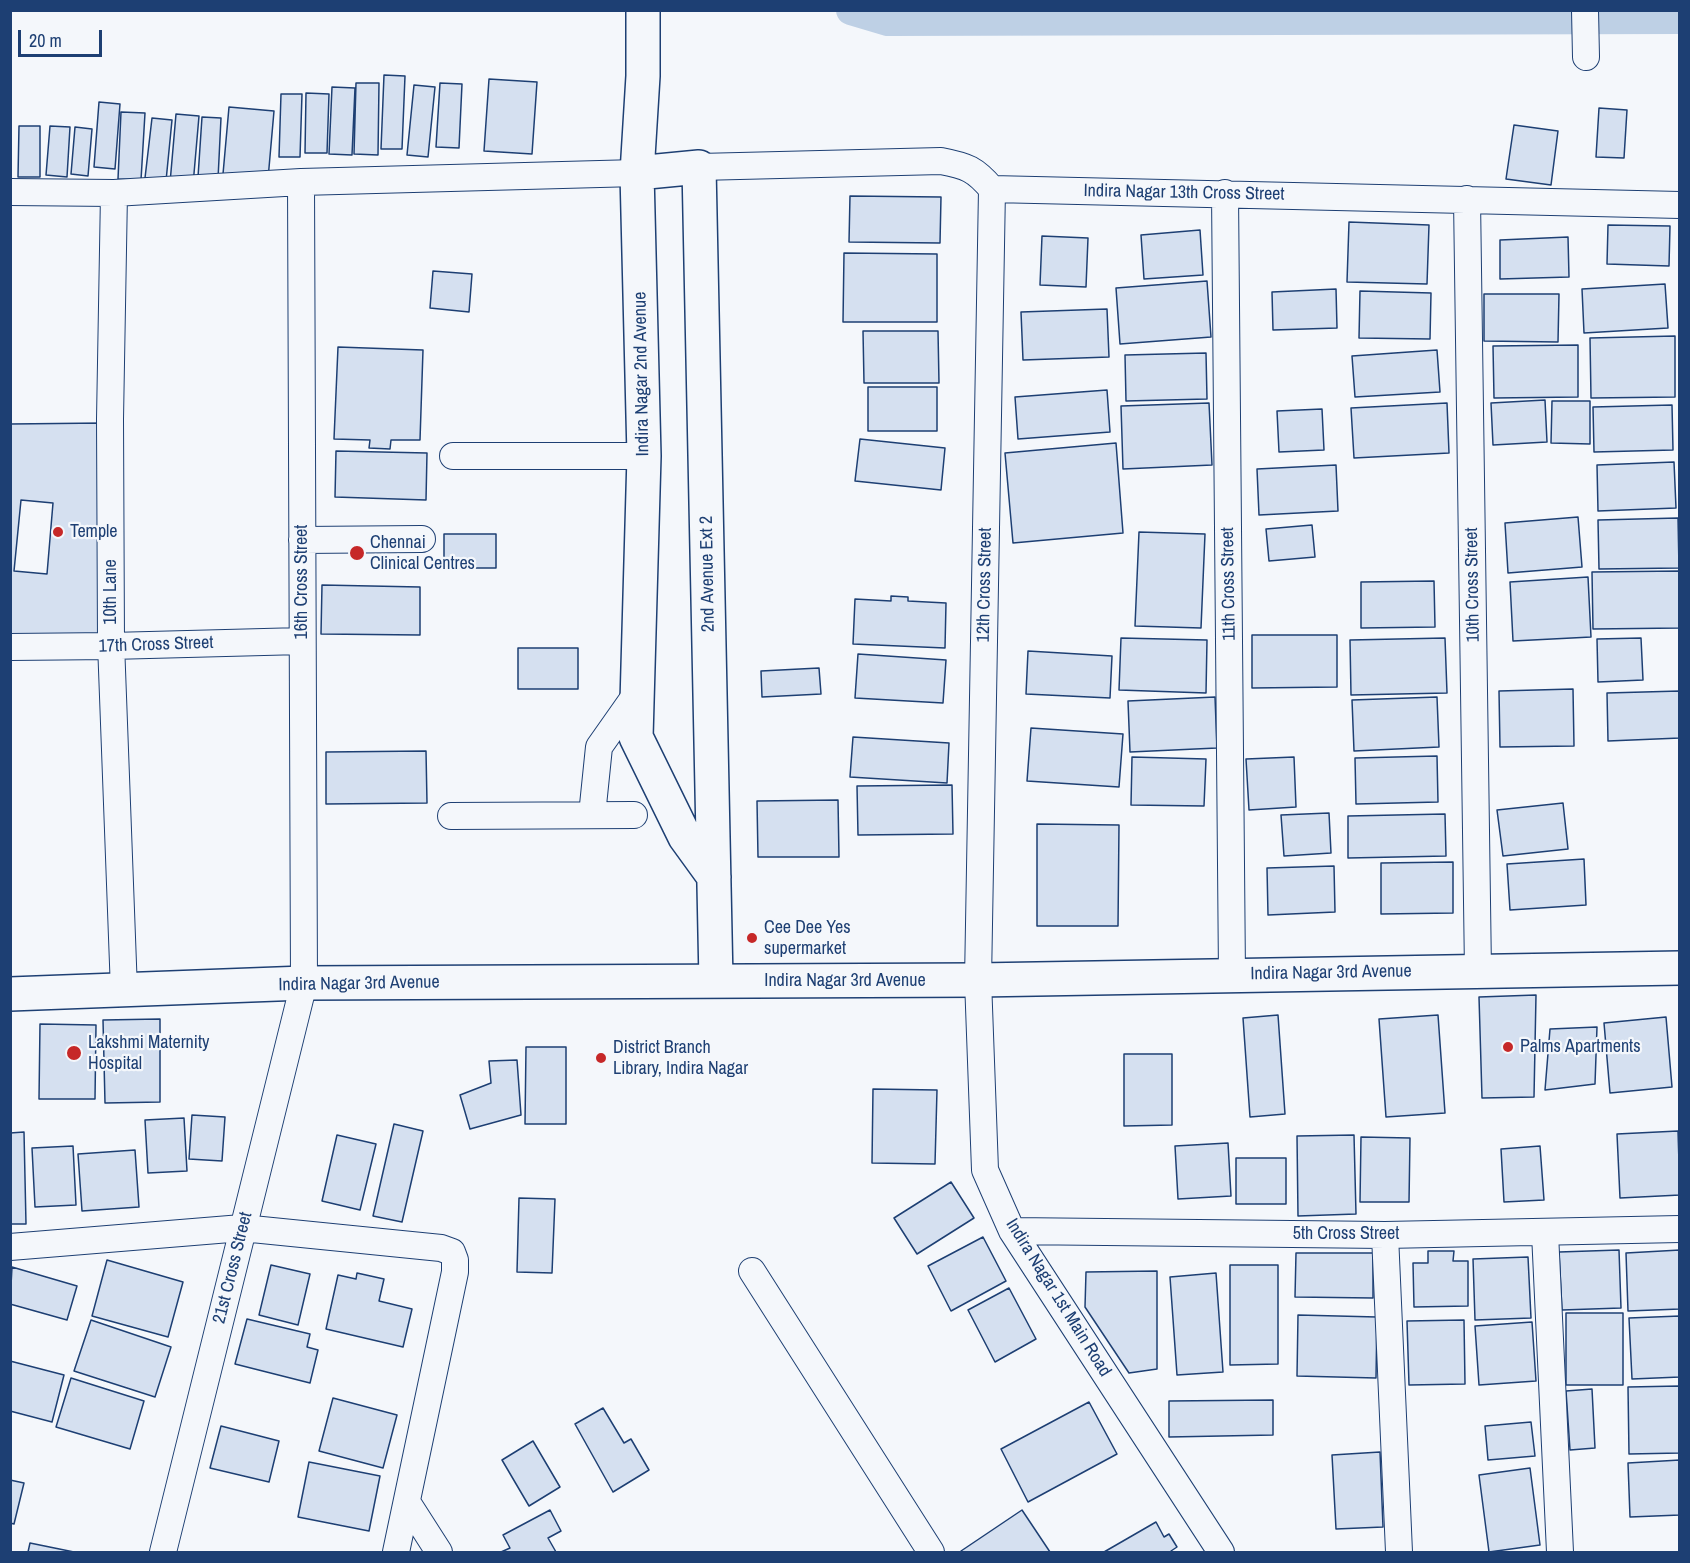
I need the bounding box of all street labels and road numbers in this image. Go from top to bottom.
street label: Indira Nagar 13th Cross Street [1083,180,1285,206]
street label: Indira Nagar 2nd Avenue [630,291,654,457]
street label: 2nd Avenue Ext 2 [696,516,720,632]
street label: 16th Cross Street [291,525,313,639]
street label: 12th Cross Street [973,527,997,643]
street label: 11th Cross Street [1217,527,1241,641]
street label: 10th Cross Street [1461,527,1485,643]
street label: 10th Lane [100,559,122,625]
street label: 17th Cross Street [98,632,214,658]
street label: Indira Nagar 3rd Avenue [1250,961,1412,985]
street label: Indira Nagar 3rd Avenue [764,970,926,992]
street label: Indira Nagar 3rd Avenue [278,972,440,996]
street label: 21st Cross Street [209,1210,257,1326]
street label: Indira Nagar 1st Main Road [1001,1215,1115,1381]
street label: 5th Cross Street [1293,1223,1399,1245]

